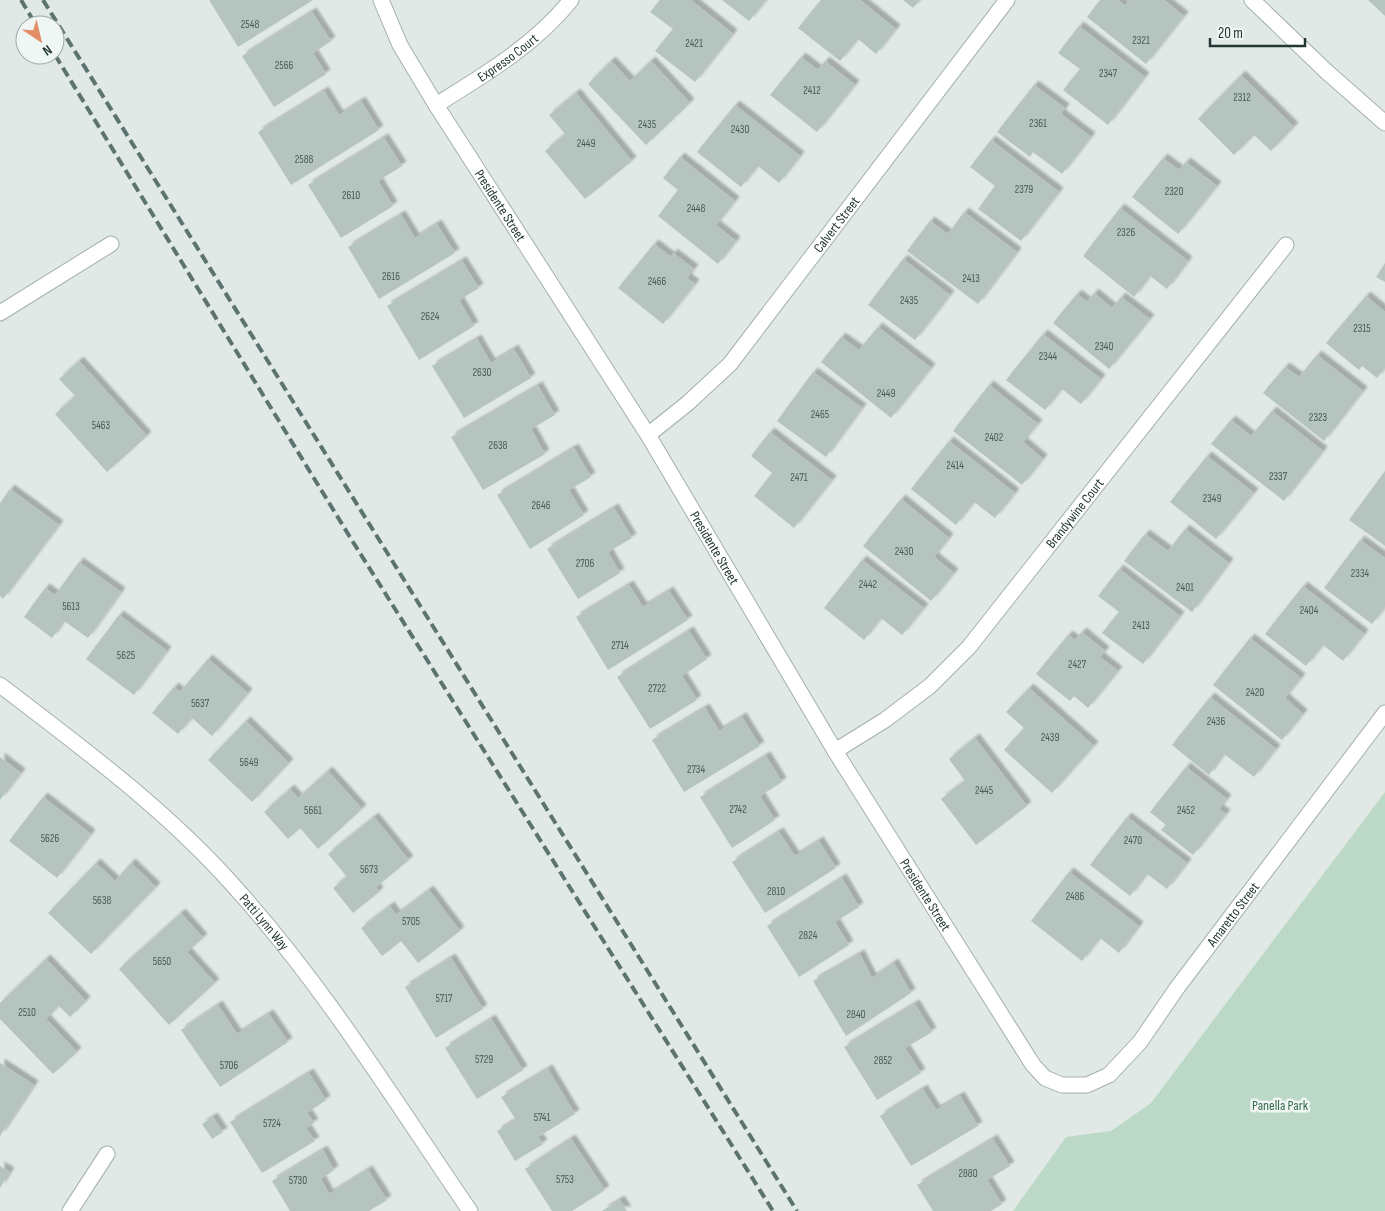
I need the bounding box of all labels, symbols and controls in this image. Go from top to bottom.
north arrow [15,15,65,65]
scale bar [1210,15,1305,47]
house number: 2548 [241,18,259,31]
text: 20 m [1218,24,1243,43]
street label: Expresso Court [474,30,541,85]
house number: 2321 [1132,34,1150,47]
house number: 2421 [685,37,703,50]
text: N [39,41,55,59]
house number: 2566 [275,59,293,72]
house number: 2347 [1099,67,1118,80]
house number: 2412 [803,84,821,97]
house number: 2312 [1233,91,1251,104]
house number: 2361 [1029,117,1047,130]
house number: 2435 [638,118,656,131]
house number: 2430 [731,123,749,136]
house number: 2449 [577,137,595,150]
house number: 2588 [295,153,313,166]
street label: Presidente Street [471,166,530,244]
house number: 2379 [1015,183,1033,196]
house number: 2320 [1165,185,1183,198]
house number: 2610 [342,189,360,202]
street label: Calvert Street [810,193,863,256]
house number: 2448 [687,202,705,215]
house number: 2326 [1117,226,1135,239]
house number: 2616 [382,270,400,283]
house number: 2413 [962,272,980,285]
house number: 2466 [648,275,667,288]
house number: 2435 [900,294,918,307]
house number: 2624 [421,310,440,323]
house number: 2315 [1353,322,1371,335]
house number: 2340 [1095,340,1113,353]
house number: 2344 [1039,350,1058,363]
house number: 2630 [473,366,492,379]
house number: 2449 [877,387,895,400]
house number: 2465 [811,408,829,421]
house number: 2323 [1309,411,1328,424]
house number: 5463 [92,419,111,432]
house number: 2402 [985,431,1004,444]
house number: 2638 [489,439,508,452]
house number: 2414 [946,459,964,472]
house number: 2337 [1269,470,1288,483]
house number: 2471 [790,471,808,484]
street label: Brandywine Court [1042,475,1107,551]
house number: 2349 [1203,492,1221,505]
house number: 2646 [532,499,551,512]
street label: Presidente Street [686,508,743,587]
house number: 2430 [895,545,913,558]
house number: 2706 [576,557,594,570]
house number: 2334 [1351,567,1370,580]
house number: 2442 [859,578,878,591]
house number: 2401 [1176,581,1194,594]
house number: 5613 [62,600,80,613]
house number: 2404 [1300,604,1319,617]
house number: 2413 [1132,619,1150,632]
house number: 2714 [611,639,629,652]
house number: 5625 [117,649,135,662]
house number: 2427 [1068,658,1087,671]
house number: 2722 [648,682,666,695]
house number: 2420 [1246,686,1264,699]
house number: 5637 [191,697,210,710]
house number: 2436 [1207,715,1225,728]
house number: 2439 [1041,731,1059,744]
house number: 5649 [240,756,259,769]
house number: 2734 [687,763,705,776]
house number: 2445 [975,784,993,797]
house number: 2742 [729,803,747,816]
house number: 5661 [304,804,322,817]
house number: 2452 [1177,804,1195,817]
house number: 5626 [41,832,60,845]
house number: 2470 [1124,834,1142,847]
street label: Presidente Street [896,855,955,934]
house number: 5673 [360,863,379,876]
street label: Amaretto Street [1203,879,1263,950]
house number: 2810 [767,885,785,898]
street label: Patti Lynn Way [236,890,293,954]
house number: 2486 [1066,890,1085,903]
house number: 5638 [93,894,112,907]
house number: 5705 [402,915,420,928]
house number: 2824 [799,929,818,942]
house number: 5650 [153,955,171,968]
house number: 5717 [435,992,453,1005]
house number: 2510 [18,1006,36,1019]
house number: 2840 [846,1008,866,1021]
house number: 5729 [475,1053,493,1066]
house number: 2852 [874,1054,893,1067]
house number: 5706 [220,1059,238,1072]
park label: Panella Park [1252,1097,1309,1114]
house number: 5741 [534,1111,550,1124]
house number: 5724 [263,1117,281,1130]
house number: 2880 [958,1167,978,1180]
house number: 5753 [556,1173,574,1186]
house number: 5730 [289,1174,307,1187]

